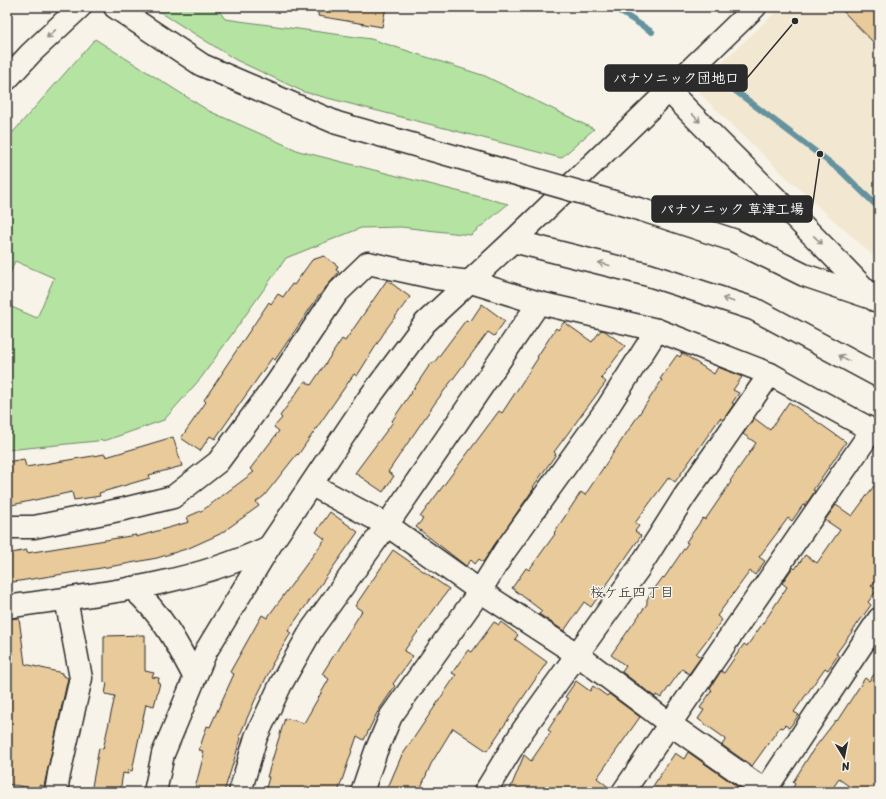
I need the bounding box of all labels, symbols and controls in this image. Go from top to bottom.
one-way arrow [46,29,56,39]
callout: パナソニック団地口 [605,65,747,91]
text: パナソニック団地口 [613,66,739,91]
one-way arrow [691,113,701,123]
callout: パナソニック 草津工場 [652,196,812,222]
text: パナソニック 草津工場 [660,197,804,222]
one-way arrow [813,235,823,244]
one-way arrow [597,259,610,267]
one-way arrow [722,296,735,303]
one-way arrow [838,353,850,361]
district label: 桜ケ丘四丁目 [590,580,674,605]
north arrow [824,737,864,777]
text: N [840,756,852,776]

